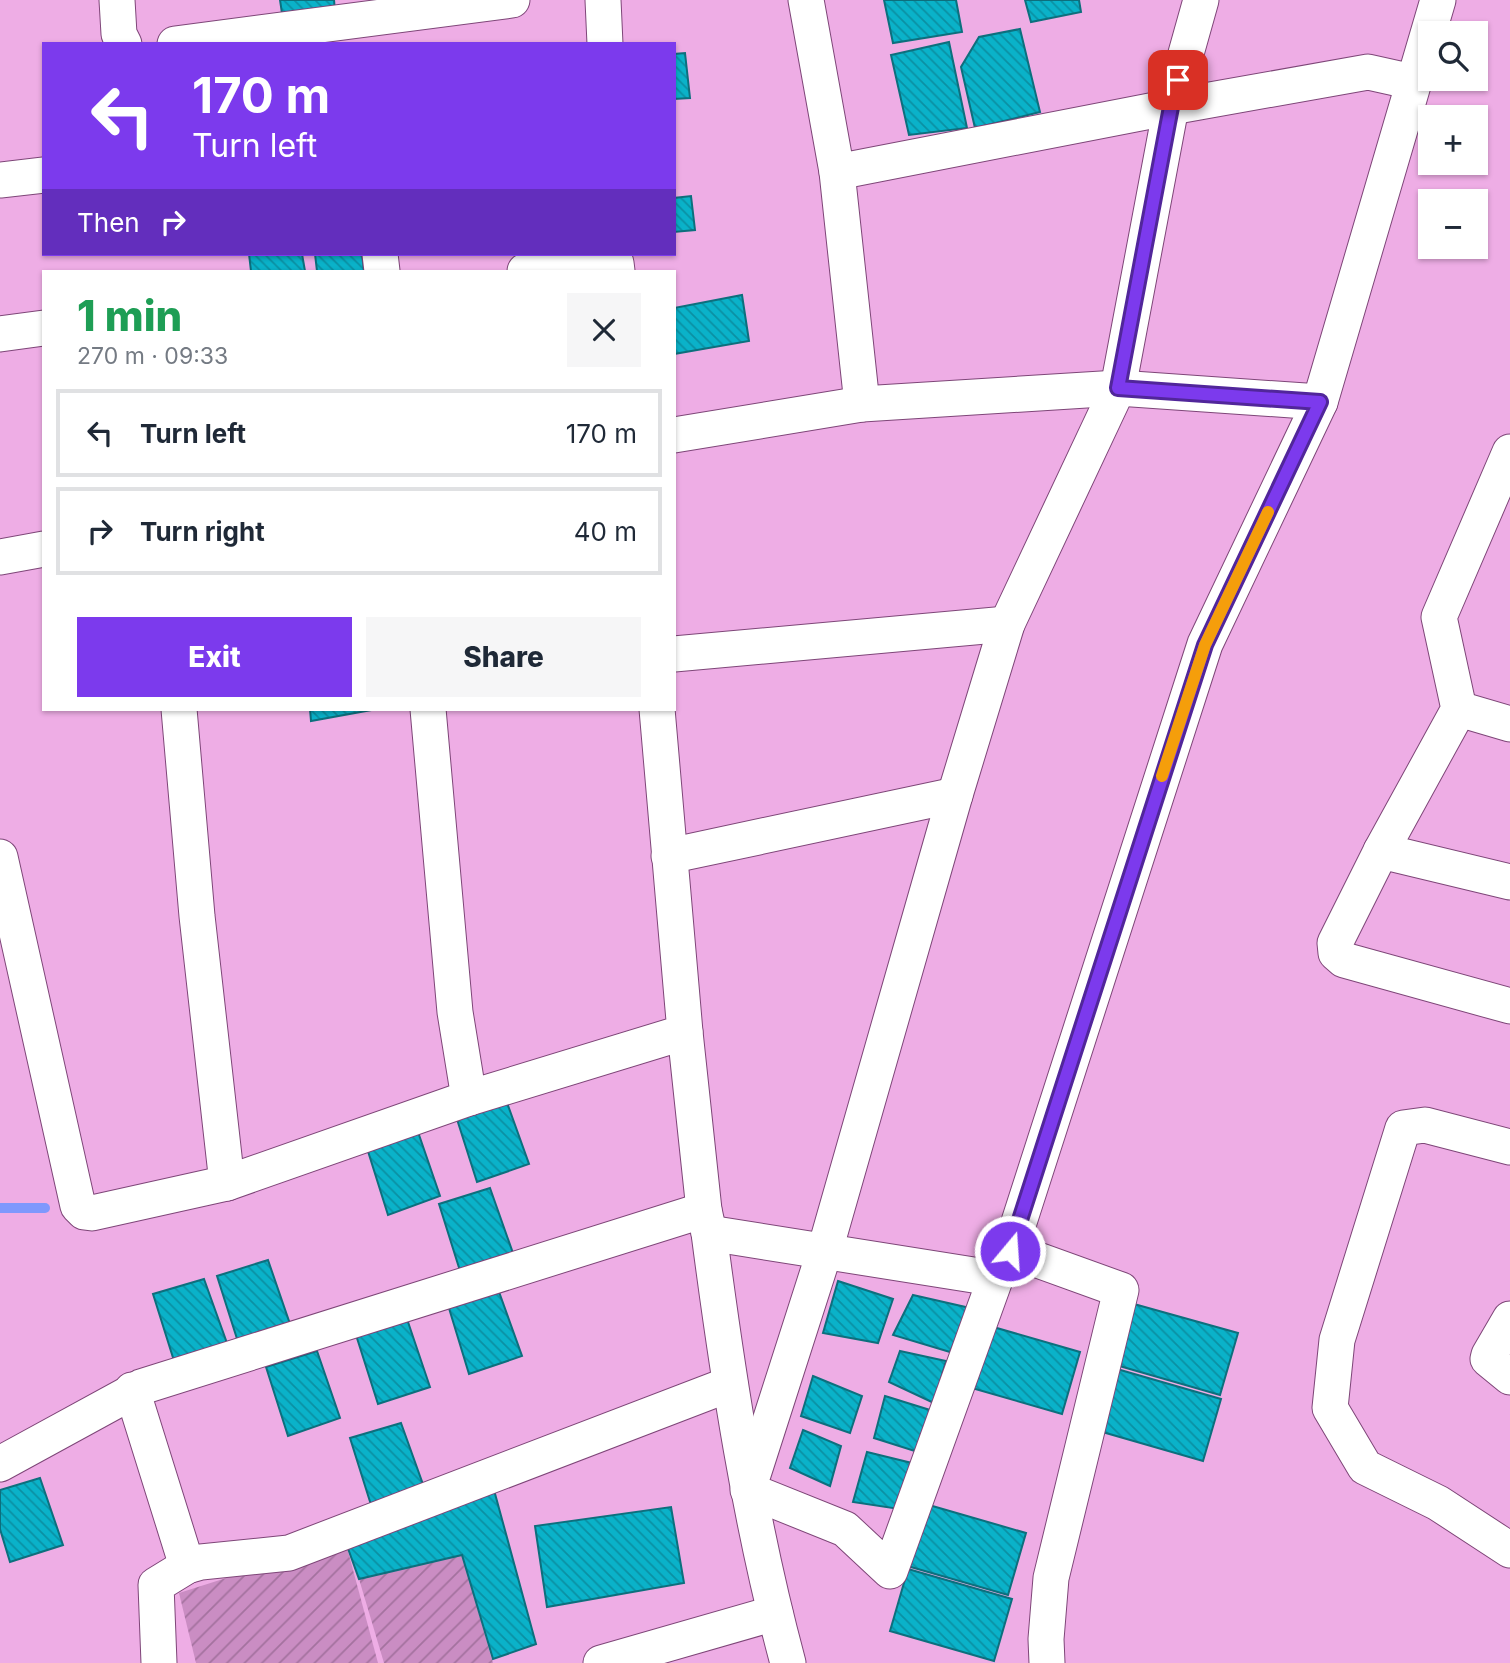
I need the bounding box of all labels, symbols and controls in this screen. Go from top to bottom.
map controls [1418,21,1488,259]
button: search [1418,21,1488,91]
pin [1148,50,1208,110]
icon: arrive [1159,61,1197,99]
text: 170 m [192,66,330,125]
icon: left [77,70,168,161]
button: + [1418,105,1488,175]
text: Turn left [192,126,317,165]
button: − [1418,189,1488,259]
icon: right [154,203,192,241]
text: Then [77,207,140,238]
text: 1 min [77,290,182,341]
button: close [567,293,641,367]
text: 270 m · 09:33 [77,342,228,370]
icon: left [81,414,119,452]
text: Turn left [140,418,246,449]
text: 170 m [566,418,637,449]
icon: right [81,512,119,550]
text: Turn right [140,516,265,547]
text: 40 m [574,516,637,547]
button: Exit [77,617,352,697]
button: Share [366,617,641,697]
position arrow [973,1214,1047,1288]

